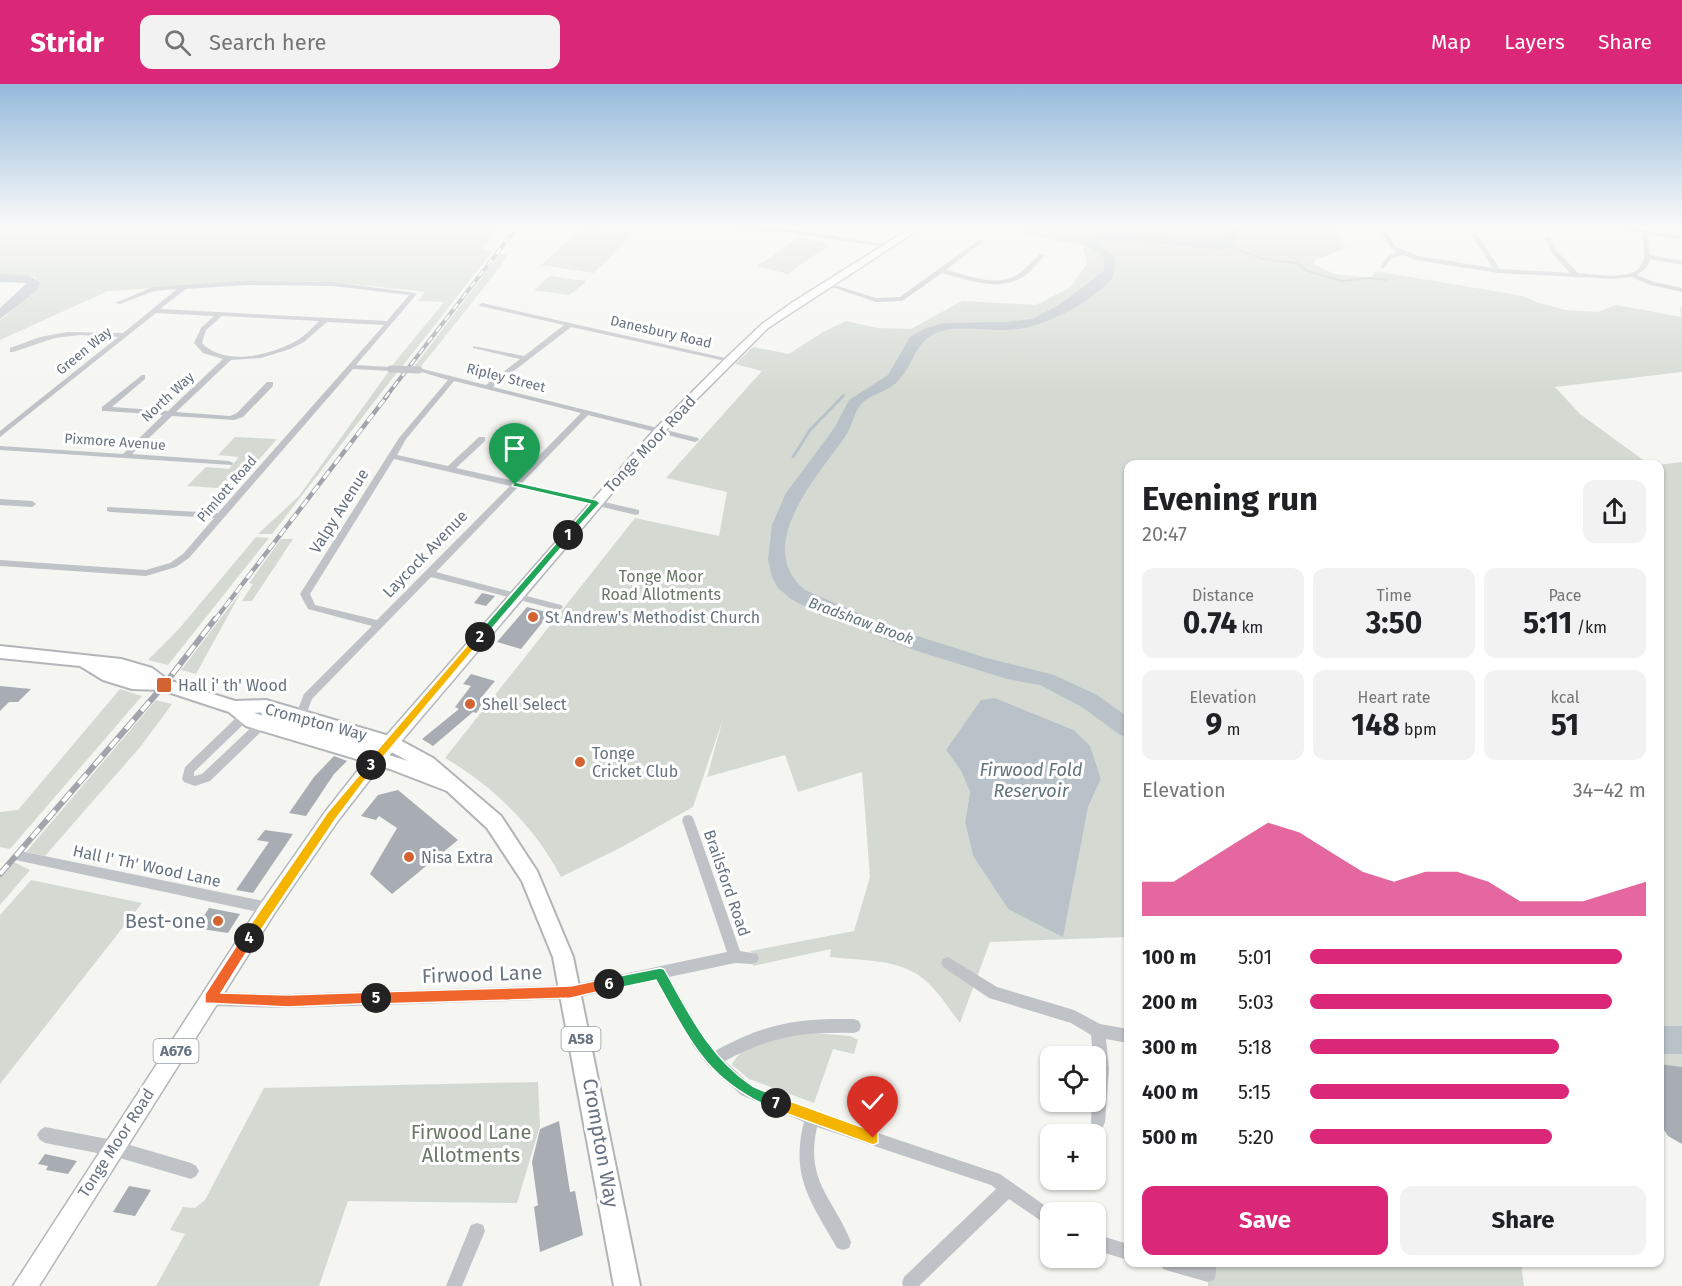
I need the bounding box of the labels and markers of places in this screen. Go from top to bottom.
pin [489,423,540,485]
pin: 1 [553,520,583,550]
place label: St Andrew's Methodist Church [545,608,760,627]
marker: St Andrew's Methodist Church [526,610,540,624]
pin: 2 [465,622,495,652]
marker: Hall i' th' Wood [155,676,173,694]
place label: Hall i' th' Wood [178,676,287,695]
place label: Shell Select [482,695,567,714]
marker: Shell Select [463,697,477,711]
place label: Tonge Cricket Club [592,744,678,781]
pin: 3 [356,750,386,780]
marker: Tonge Cricket Club [573,755,587,769]
place label: Nisa Extra [421,848,493,867]
marker: Nisa Extra [402,850,416,864]
place label: Best-one [125,909,206,933]
marker: Best-one [211,914,225,928]
pin: 4 [234,923,264,953]
pin: 6 [594,969,624,999]
pin: 5 [361,983,391,1013]
pin [847,1076,898,1138]
pin: 7 [761,1088,791,1118]

